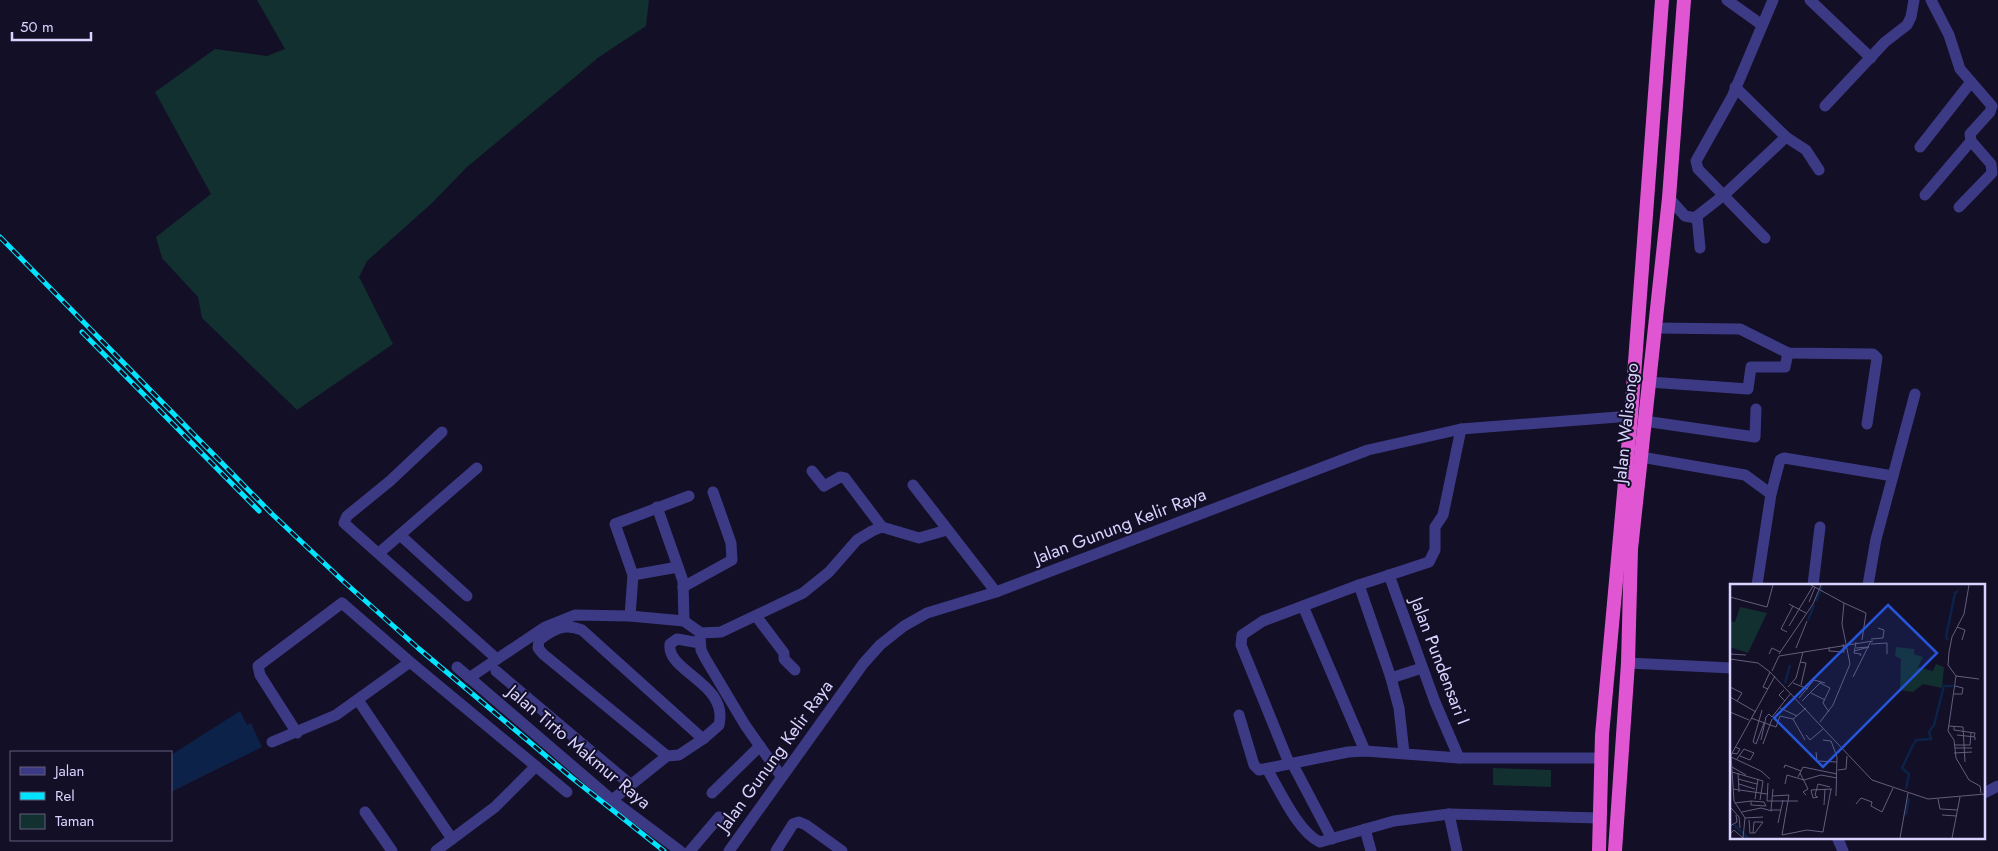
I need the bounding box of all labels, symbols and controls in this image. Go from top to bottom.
scale bar [12,10,91,42]
text: 50 m [20,16,54,38]
street label: Jalan Walisongo [1607,361,1645,486]
street label: Jalan Gunung Kelir Raya [1028,481,1210,572]
inset map [1730,584,1986,838]
street label: Jalan Pundensari I [1403,592,1476,728]
street label: Jalan Gunung Kelir Raya [710,675,839,839]
street label: Jalan Tirto Makmur Raya [500,678,657,815]
legend [10,751,172,841]
text: Jalan [53,760,84,782]
text: Rel [55,785,75,807]
text: Taman [55,810,94,832]

